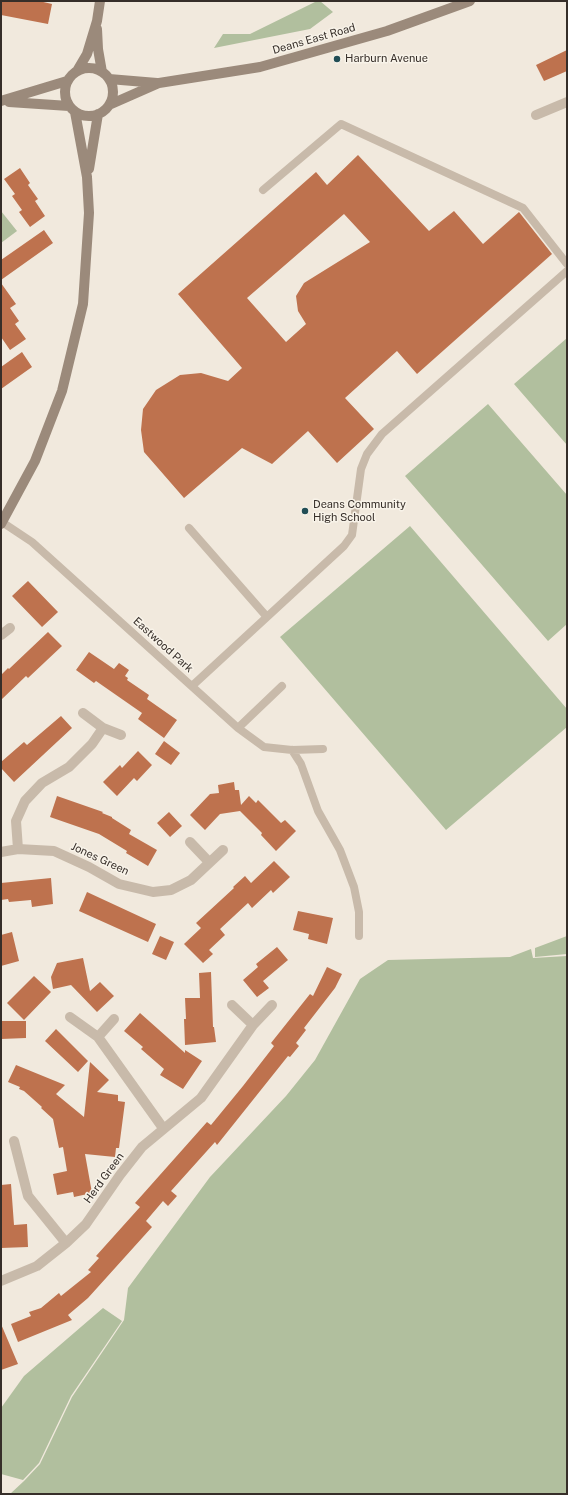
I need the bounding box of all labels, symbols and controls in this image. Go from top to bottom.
street label: Deans East Road [271,21,357,57]
place label: Harburn Avenue [345,52,428,66]
marker: Harburn Avenue [332,54,342,64]
place label: Deans Community High School [313,498,406,524]
marker: Deans Community High School [300,506,310,516]
street label: Eastwood Park [130,615,196,675]
street label: Jones Green [69,840,131,878]
street label: Herd Green [81,1150,127,1206]

